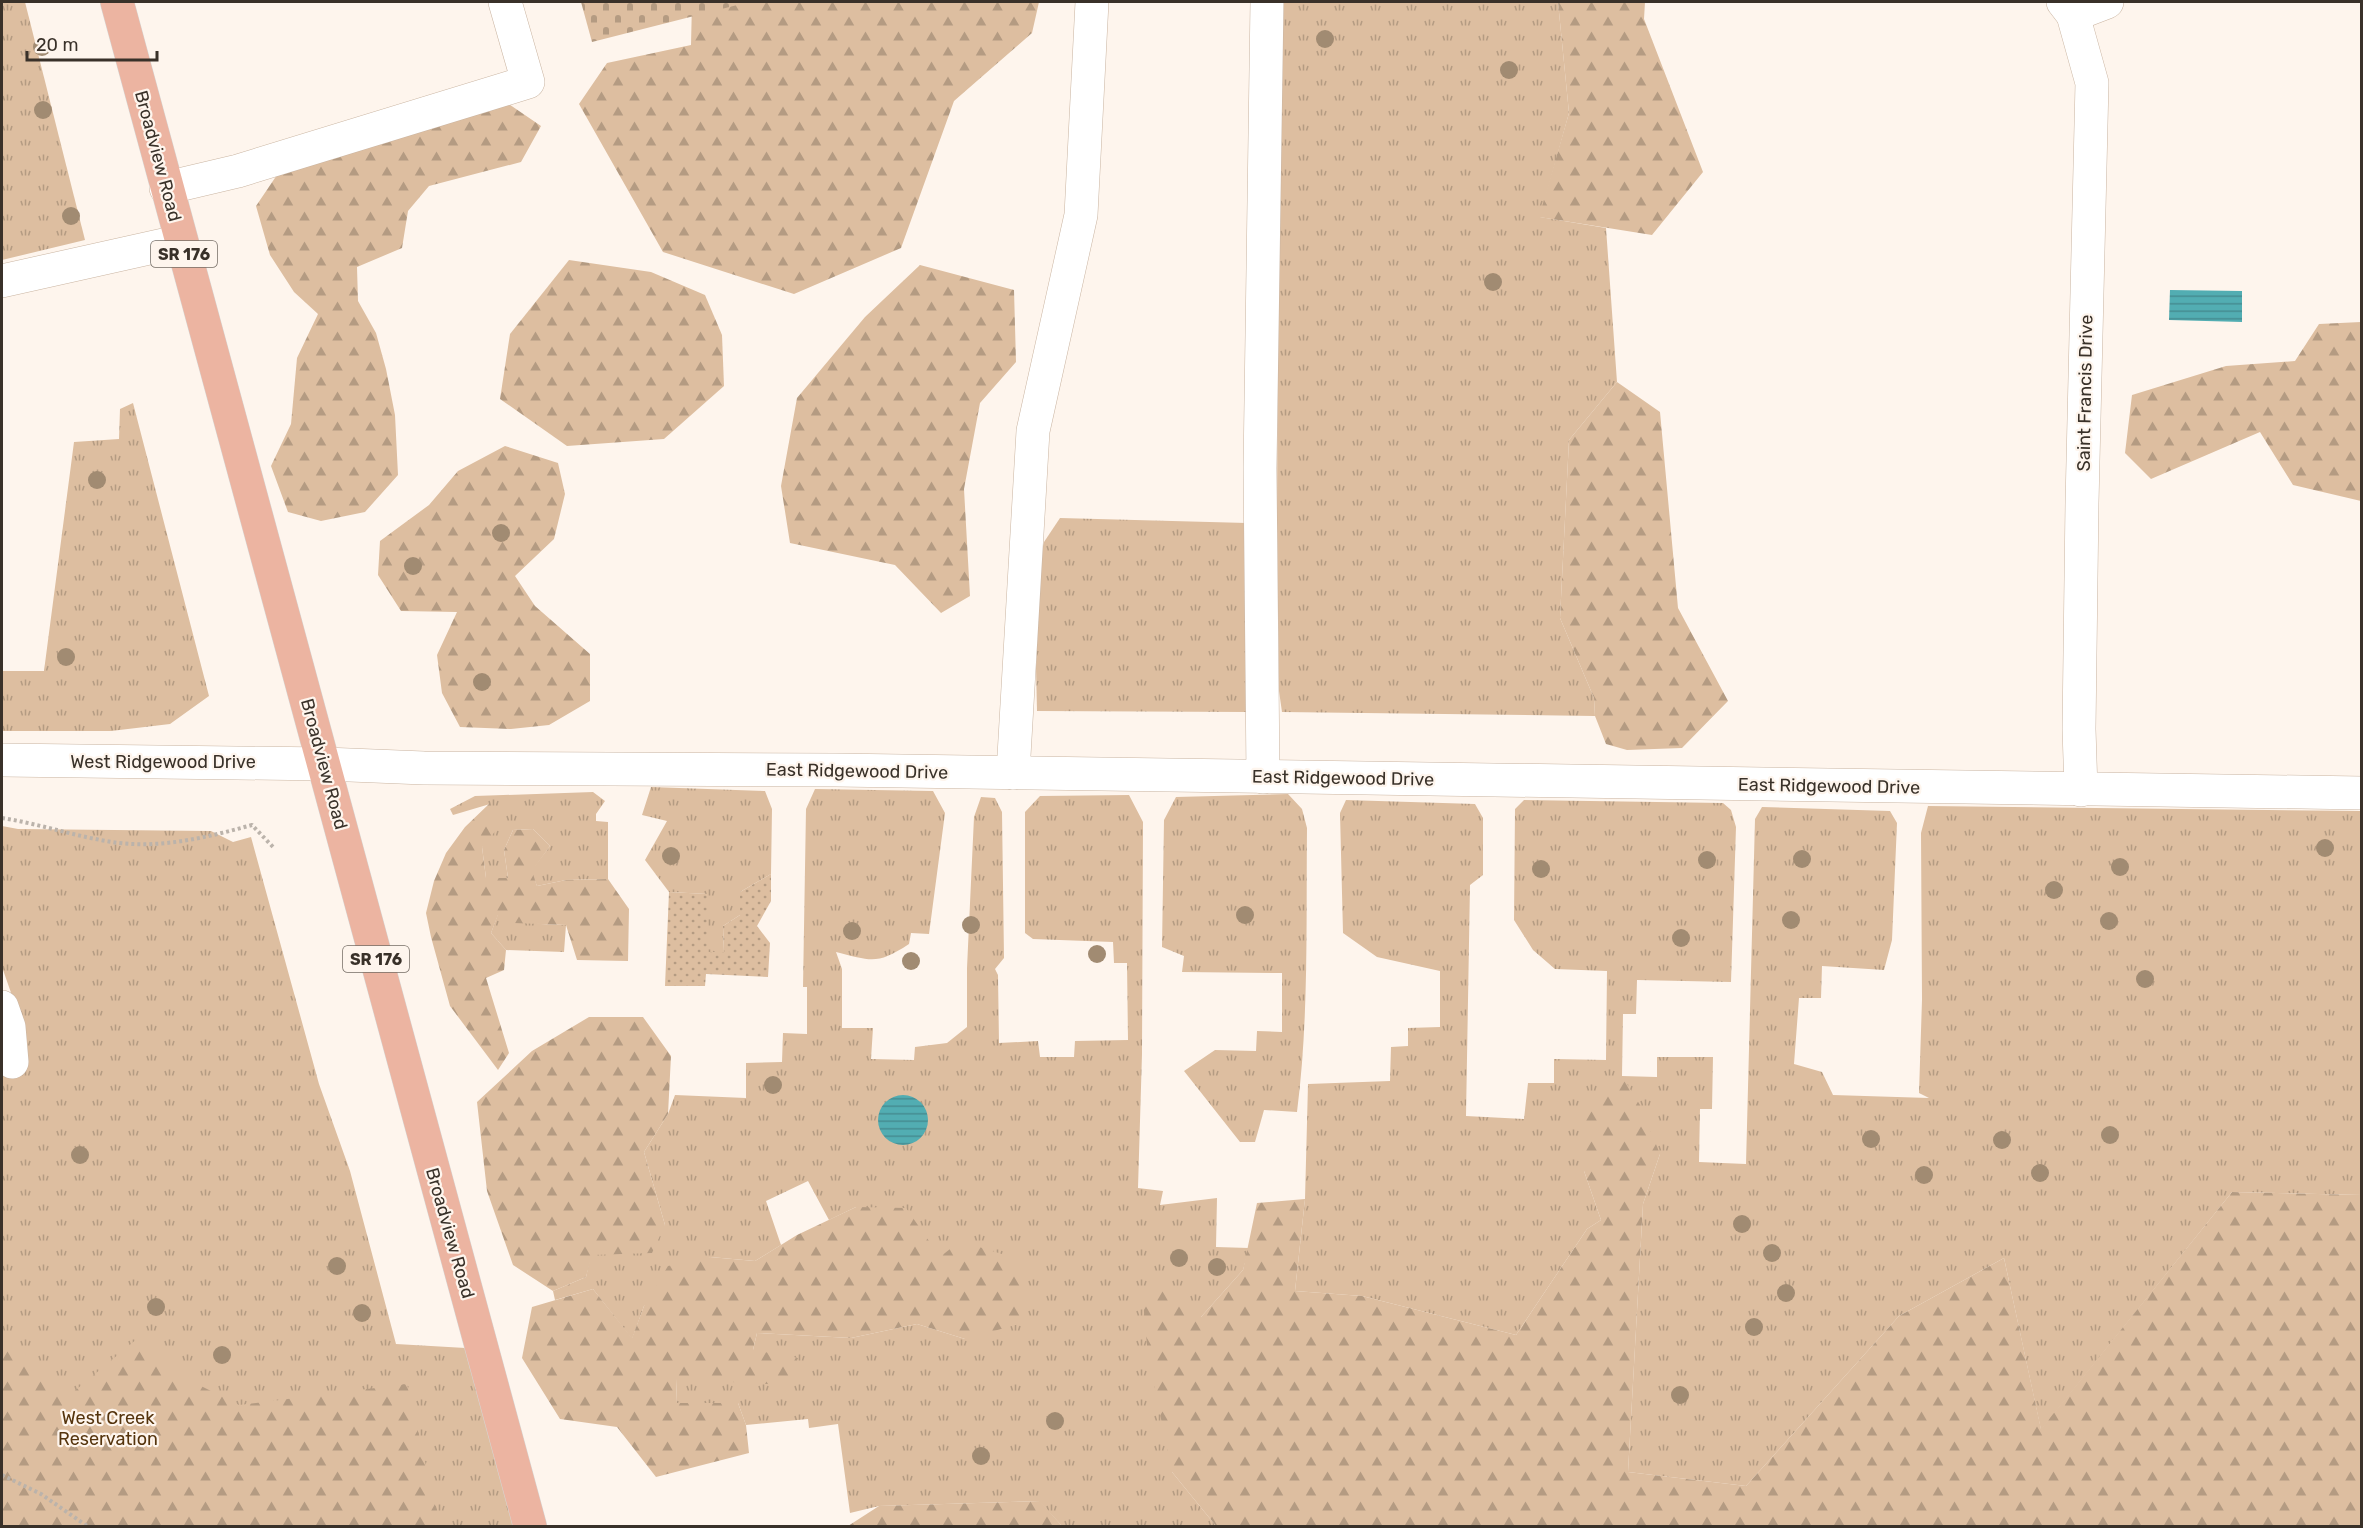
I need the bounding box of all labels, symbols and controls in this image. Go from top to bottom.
scale bar [27,24,158,62]
text: 20 m [36,34,78,56]
street label: Broadview Road [130,88,186,224]
road number: SR 176 [151,241,217,267]
street label: Saint Francis Drive [2073,314,2097,472]
street label: Broadview Road [296,696,352,832]
street label: West Ridgewood Drive [70,751,256,773]
street label: East Ridgewood Drive [766,758,948,784]
street label: East Ridgewood Drive [1252,765,1434,791]
street label: East Ridgewood Drive [1738,773,1920,799]
road number: SR 176 [343,946,409,972]
street label: Broadview Road [421,1165,479,1301]
park label: West Creek Reservation [58,1407,158,1450]

